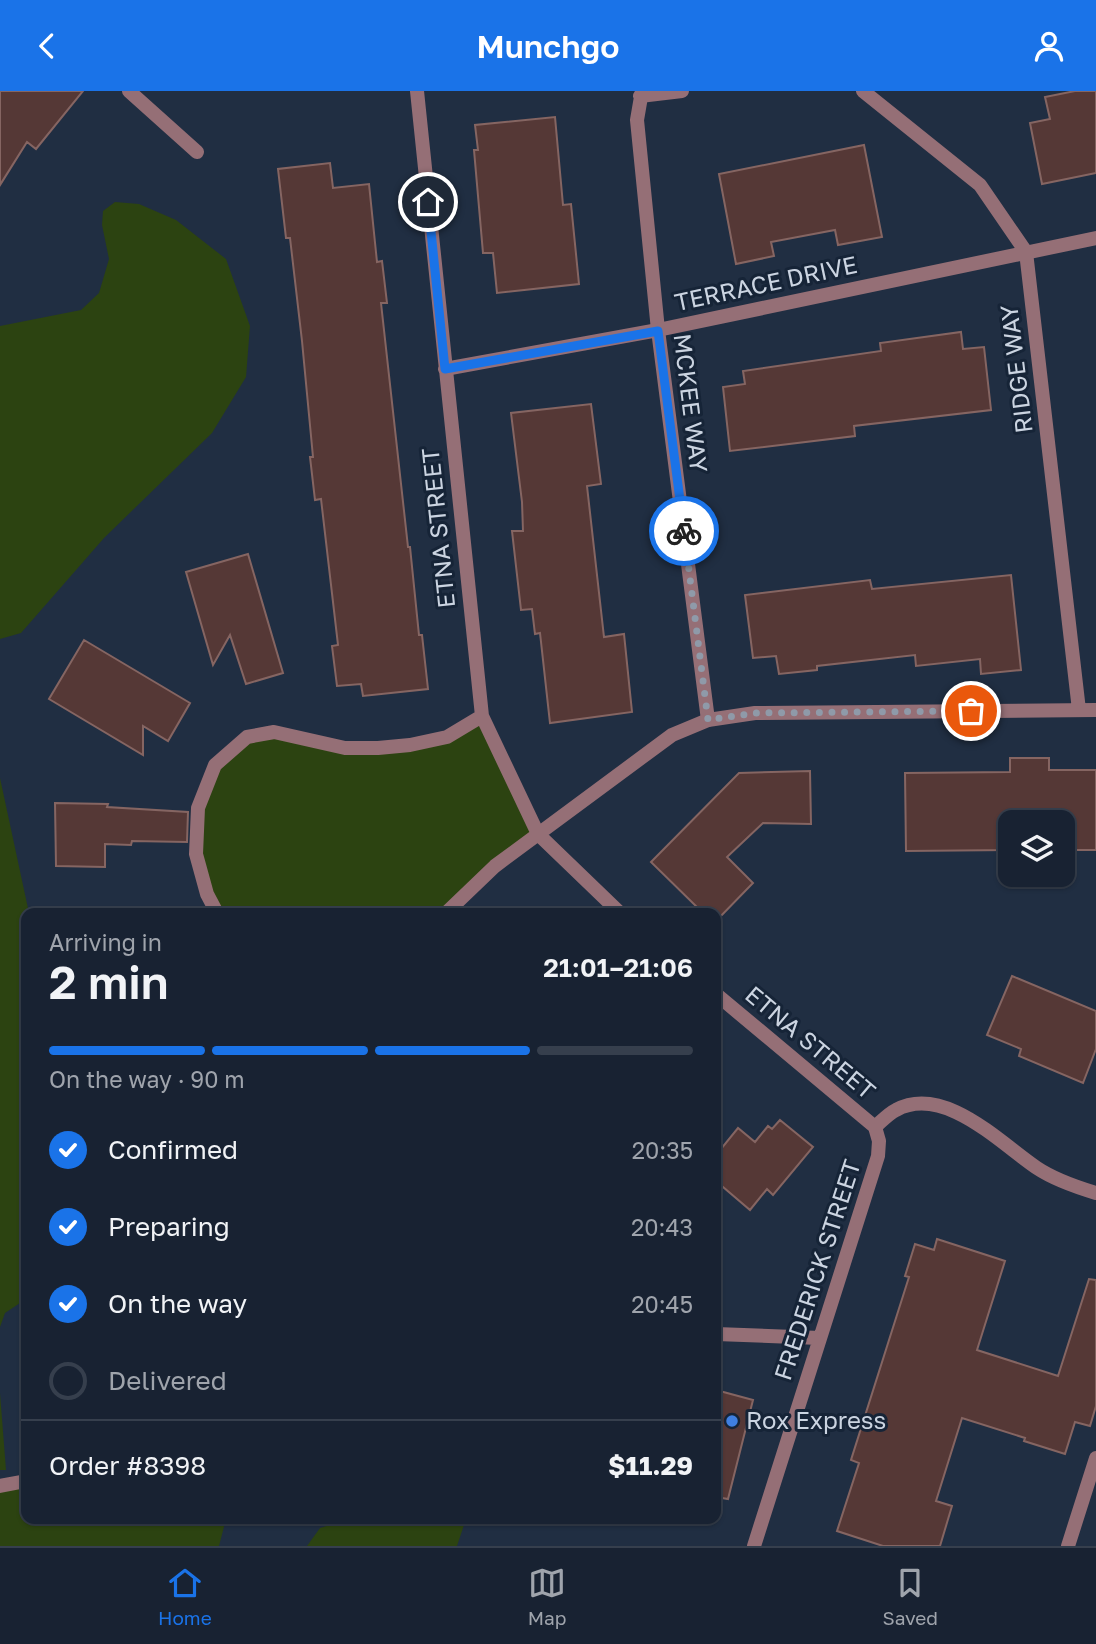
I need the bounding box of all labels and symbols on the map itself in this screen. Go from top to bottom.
pin [398,172,458,232]
street label: TERRACE DRIVE [672,249,860,316]
street label: RIDGE WAY [993,303,1038,435]
street label: MCKEE WAY [669,332,714,474]
street label: ETNA STREET [415,447,460,610]
courier [649,496,719,566]
pin [941,681,1001,741]
street label: ETNA STREET [740,979,882,1105]
street label: FREDERICK STREET [767,1156,866,1383]
place label: Rox Express [746,1405,886,1434]
marker: Rox Express [724,1413,740,1429]

